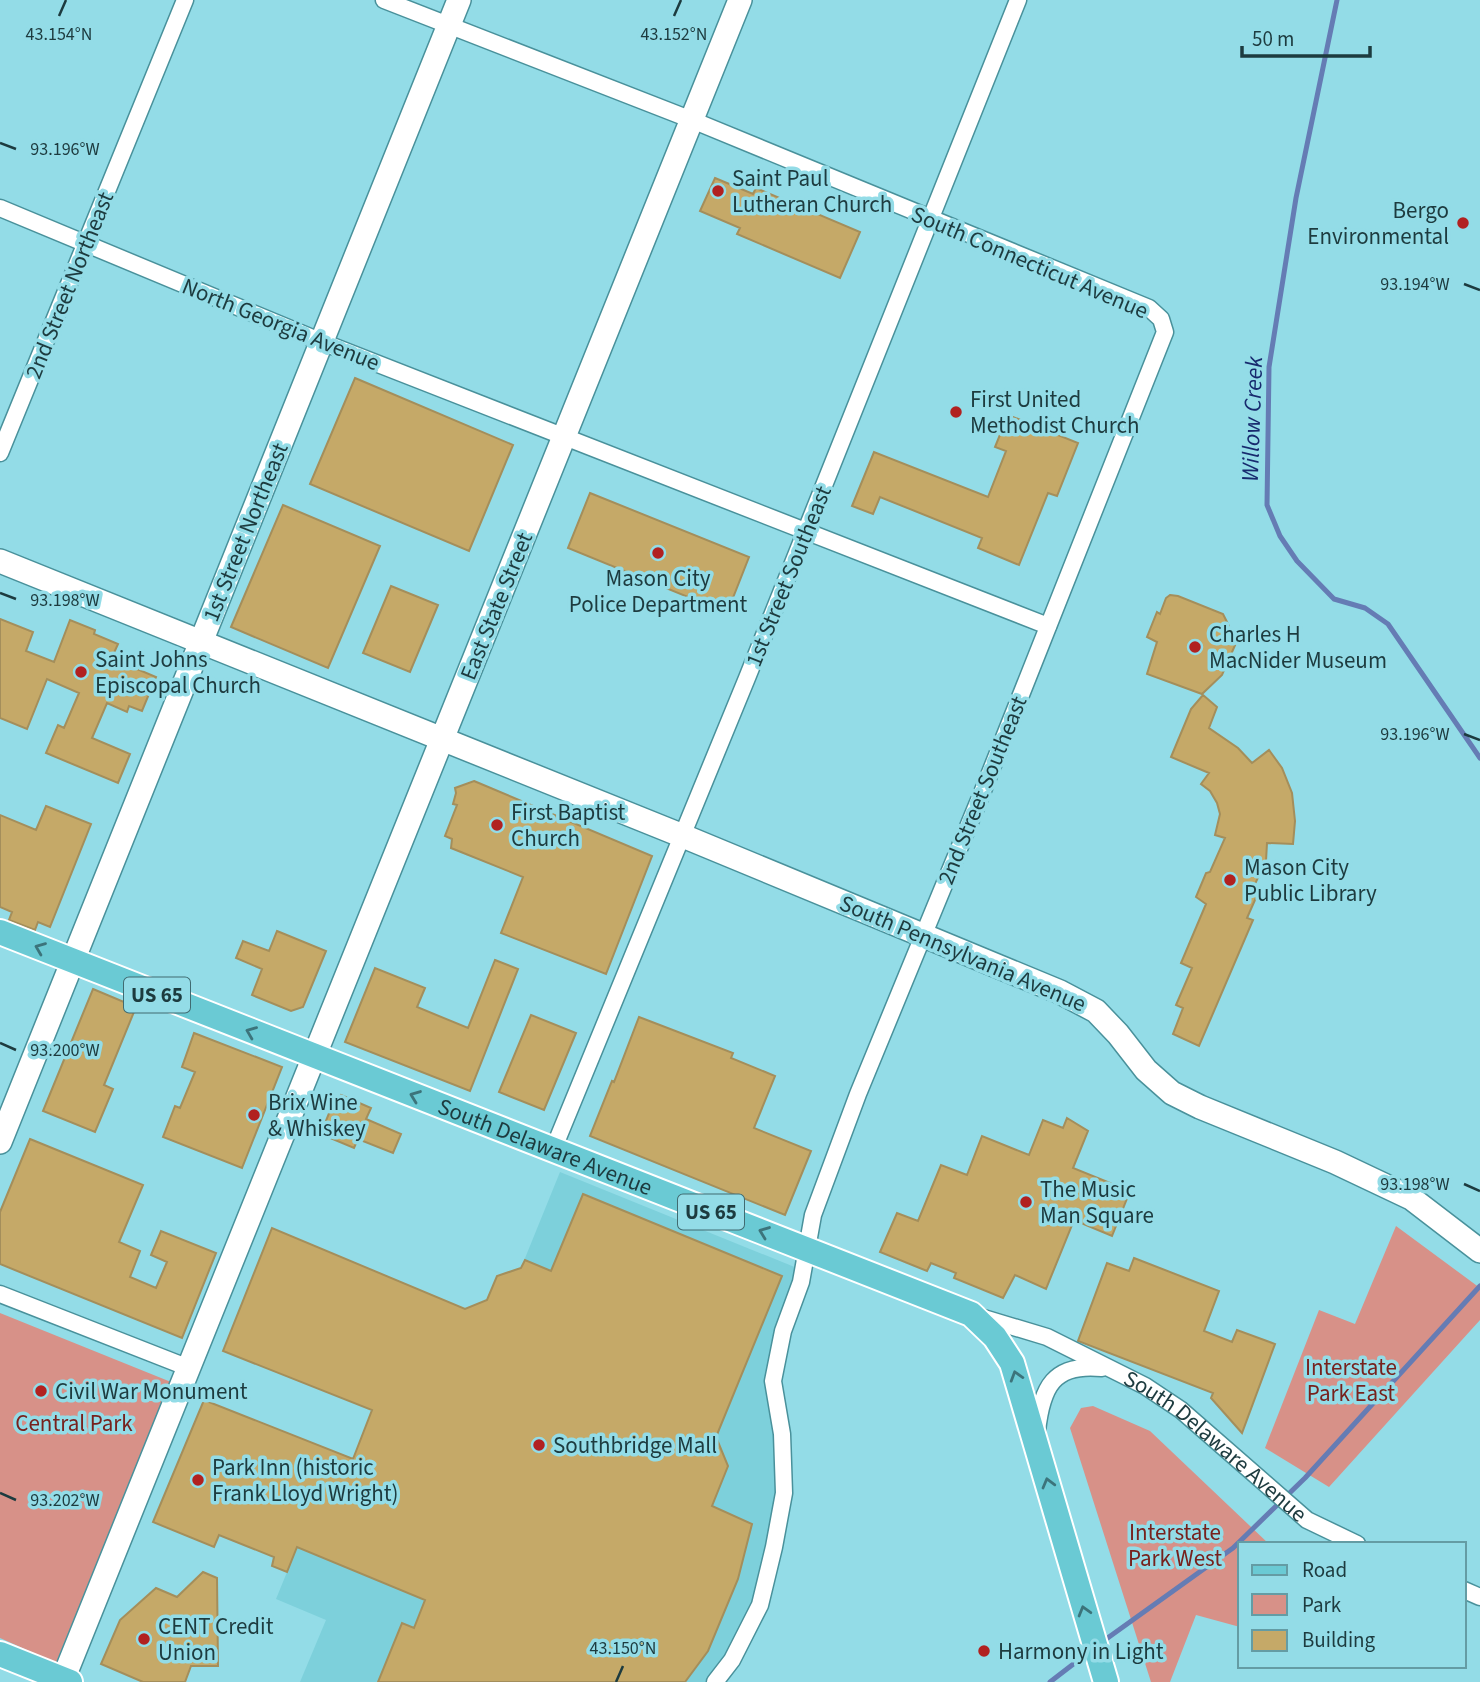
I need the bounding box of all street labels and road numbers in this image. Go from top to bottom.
street label: 2nd Street Northeast [17,187,122,384]
street label: South Connecticut Avenue [906,198,1153,327]
street label: North Georgia Avenue [177,270,385,379]
street label: 1st Street Northeast [194,438,297,627]
street label: 1st Street Southeast [737,481,840,672]
street label: East State Street [452,527,541,685]
street label: 2nd Street Southeast [930,691,1035,889]
street label: South Pennsylvania Avenue [835,887,1091,1020]
road number: US 65 [124,978,190,1012]
street label: South Delaware Avenue [433,1090,657,1204]
road number: US 65 [678,1194,744,1230]
street label: South Delaware Avenue [1118,1362,1314,1530]

